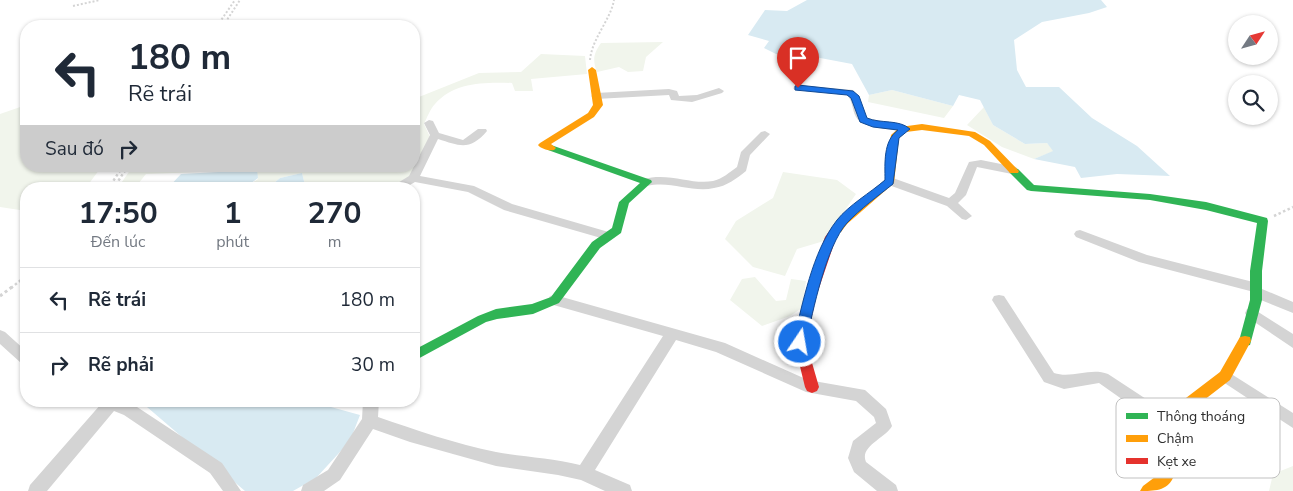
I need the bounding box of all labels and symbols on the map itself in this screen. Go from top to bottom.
north arrow [1228,15,1278,65]
pin [777,37,819,88]
position arrow [773,315,825,367]
legend [1116,398,1280,478]
text: Thông thoáng [1157,407,1245,426]
text: Chậm [1157,429,1194,448]
text: Kẹt xe [1157,452,1196,471]

